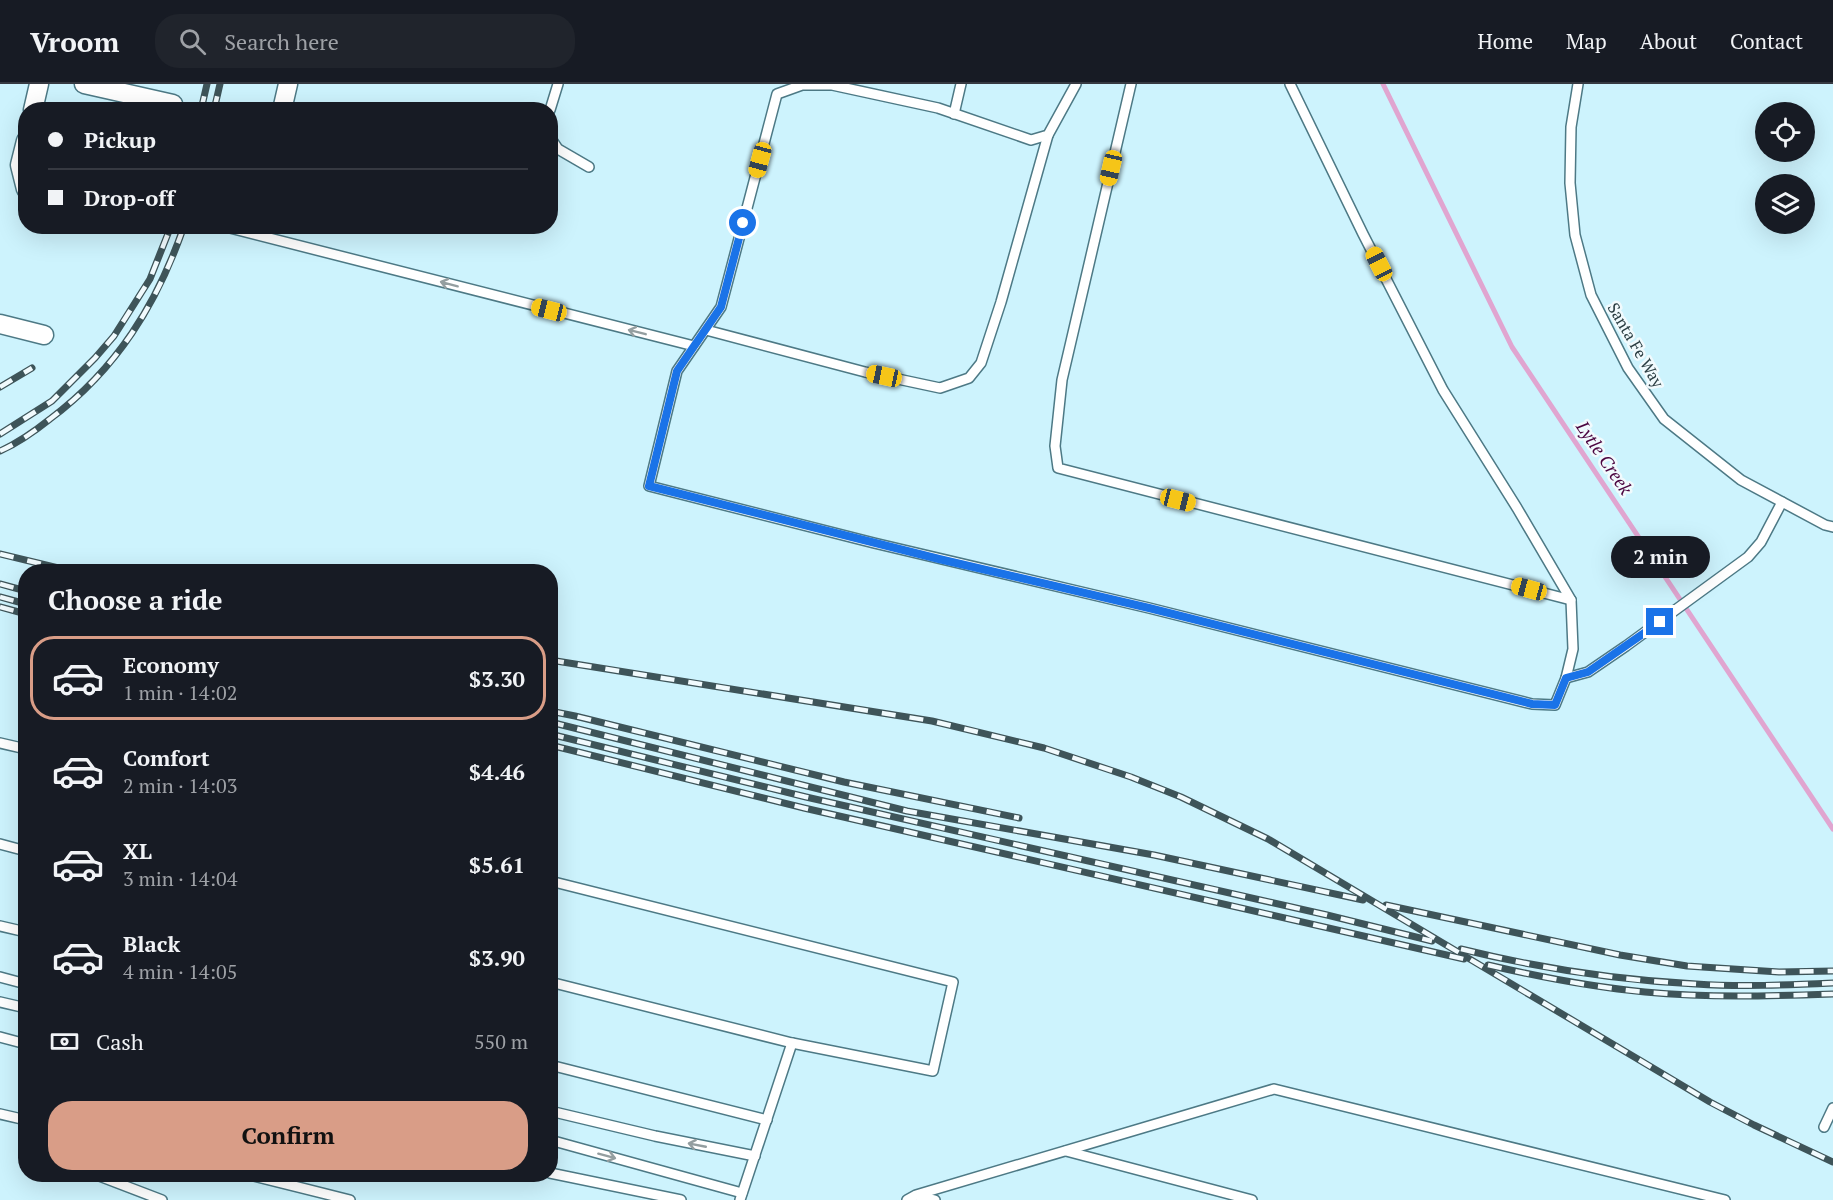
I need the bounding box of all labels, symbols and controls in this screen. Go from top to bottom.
search box [155,14,575,68]
text: Vroom [30,23,119,60]
icon: search [176,25,209,58]
text: Search here [224,27,339,56]
text: Home [1477,27,1533,55]
text: Map [1566,27,1607,55]
text: About [1640,27,1697,55]
text: Contact [1730,27,1803,55]
map controls [1755,102,1815,234]
button: locate [1755,102,1815,162]
text: Pickup [84,125,156,154]
car [747,140,773,180]
car [1098,148,1124,188]
button: layers [1755,174,1815,234]
text: Drop-off [84,183,175,212]
route start [729,209,756,236]
car [1363,244,1395,284]
one-way arrow [439,277,458,289]
car [529,297,569,323]
street label: Santa Fe Way [1603,298,1670,392]
one-way arrow [628,326,647,338]
car [865,363,903,389]
water label: Lytle Creek [1571,415,1638,499]
car [1158,487,1198,513]
callout: 2 min [1610,535,1710,577]
text: 2 min [1633,543,1688,570]
car [1509,576,1549,602]
text: Choose a ride [48,582,223,618]
route end [1646,608,1673,635]
text: Economy [123,650,219,679]
icon: car [51,651,105,705]
text: $3.30 [469,664,525,693]
text: 1 min · 14:02 [123,679,237,706]
text: Comfort [123,743,209,772]
icon: car [51,744,105,798]
text: $4.46 [469,757,525,786]
text: 2 min · 14:03 [123,772,237,799]
text: XL [123,836,152,865]
icon: car [51,837,105,891]
text: $5.61 [469,850,525,879]
text: 3 min · 14:04 [123,865,237,892]
text: Black [123,929,180,958]
icon: car [51,930,105,984]
text: $3.90 [469,943,525,972]
text: 4 min · 14:05 [123,958,237,985]
icon: cash [48,1025,81,1058]
text: Cash [96,1027,144,1056]
text: 550 m [474,1028,528,1055]
button: Confirm [48,1101,528,1170]
one-way arrow [688,1139,708,1150]
one-way arrow [597,1151,616,1162]

